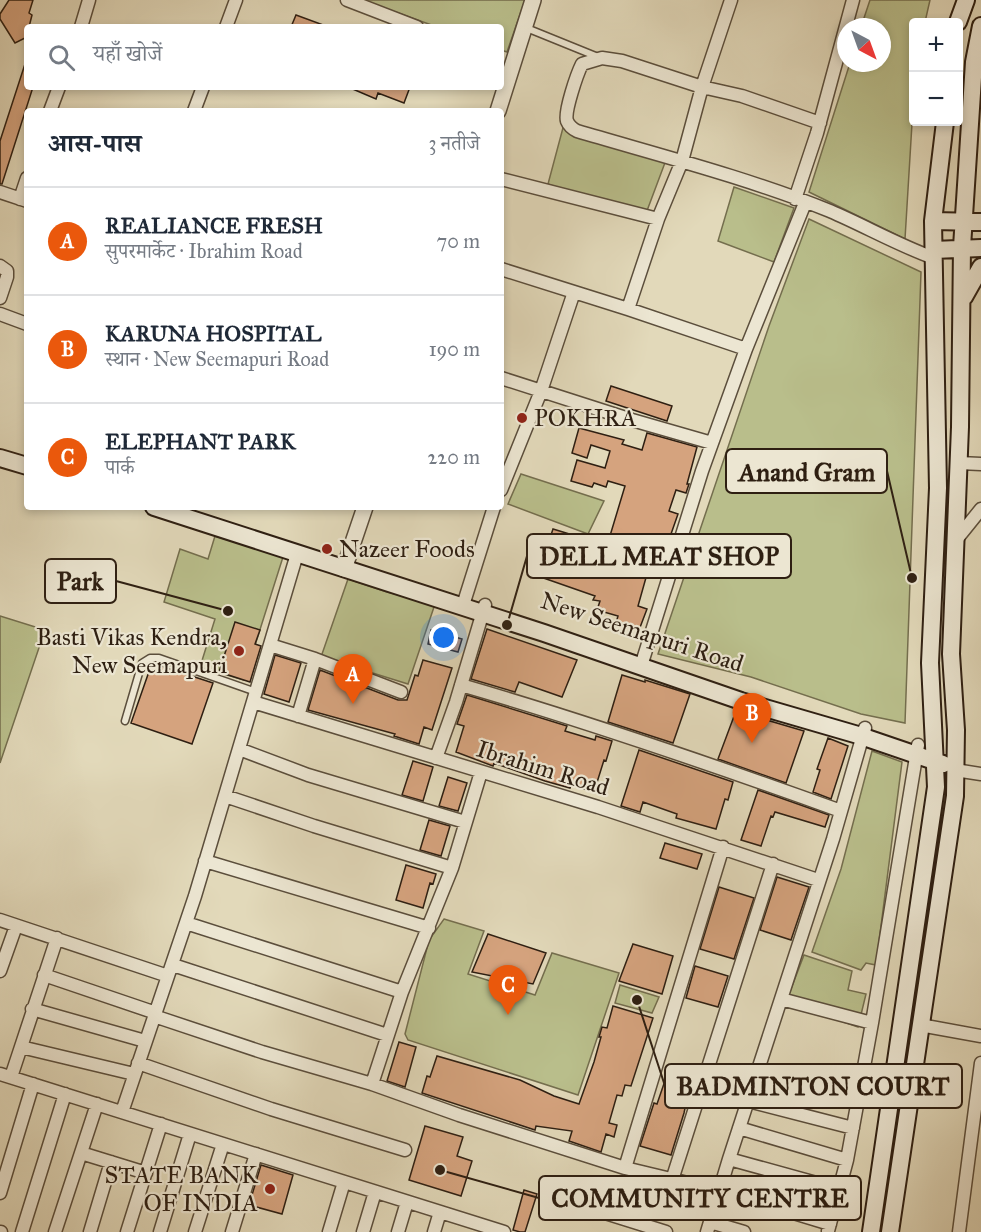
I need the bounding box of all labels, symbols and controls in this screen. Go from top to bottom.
north arrow [837,18,891,72]
map controls [909,18,963,126]
button: + [909,18,963,72]
search box [24,24,504,90]
text: यहाँ खोजें [93,40,162,67]
icon: search [45,41,78,74]
button: − [909,72,963,126]
text: आस-पास [48,127,141,159]
text: 3 नतीजे [428,131,480,155]
text: REALIANCE FRESH [105,212,323,239]
text: A [61,229,74,253]
text: 70 m [437,229,480,253]
text: सुपरमार्केट · Ibrahim Road [105,239,303,263]
text: KARUNA HOSPITAL [105,320,322,347]
text: B [61,337,74,361]
text: 190 m [429,337,480,361]
text: स्थान · New Seemapuri Road [105,347,329,371]
place label: POKHRA [534,403,637,433]
marker: POKHRA [515,411,529,425]
text: ELEPHANT PARK [105,428,296,455]
text: C [61,445,74,469]
text: 220 m [428,445,480,469]
callout: Anand Gram [726,449,887,493]
text: पार्क [105,455,134,479]
text: Anand Gram [737,456,876,488]
place label: Nazeer Foods [339,534,475,564]
callout: DELL MEAT SHOP [527,534,791,578]
text: DELL MEAT SHOP [539,540,779,572]
marker: Nazeer Foods [320,542,334,556]
callout: Park [45,559,116,603]
text: Park [56,565,104,597]
street label: New Seemapuri Road [537,585,747,679]
place label: Basti Vikas Kendra, New Seemapuri [36,622,227,680]
your location [429,623,458,652]
marker: Basti Vikas Kendra, New Seemapuri [232,644,246,658]
pin: A [334,654,372,704]
pin: B [732,694,771,743]
street label: Ibrahim Road [473,734,613,802]
pin: C [488,966,528,1015]
callout: BADMINTON COURT [665,1064,962,1108]
text: BADMINTON COURT [676,1070,950,1102]
place label: STATE BANK OF INDIA [104,1160,259,1218]
callout: COMMUNITY CENTRE [539,1176,861,1220]
marker: STATE BANK OF INDIA [263,1182,277,1196]
text: COMMUNITY CENTRE [551,1182,849,1214]

